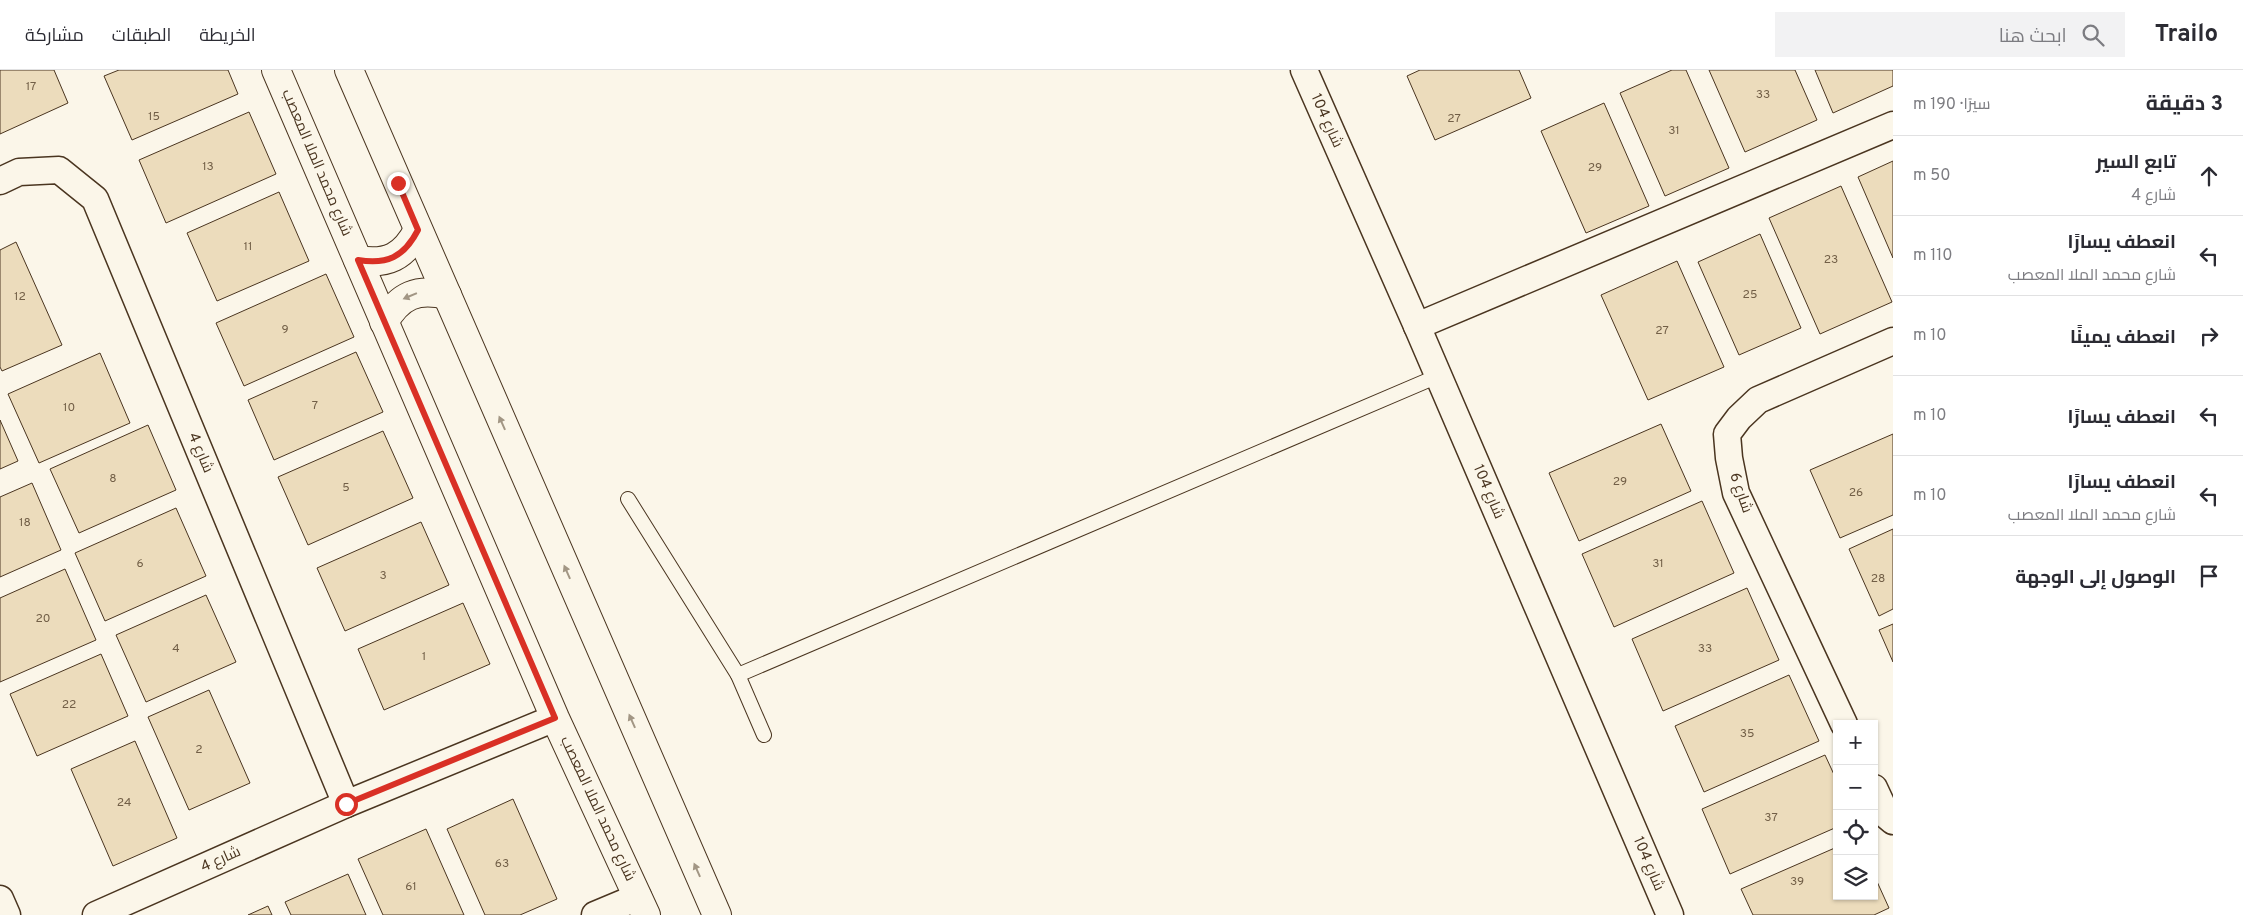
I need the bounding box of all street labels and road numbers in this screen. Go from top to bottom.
street label: شارع محمد الملا المعصب [276,87,356,239]
street label: شارع 104 [1306,91,1346,151]
street label: شارع 4 [183,430,217,476]
street label: شارع 104 [1468,462,1508,522]
street label: شارع 6 [1724,470,1756,516]
street label: شارع محمد الملا المعصب [555,734,639,884]
street label: شارع 104 [1628,834,1668,894]
street label: شارع 4 [198,843,244,877]

